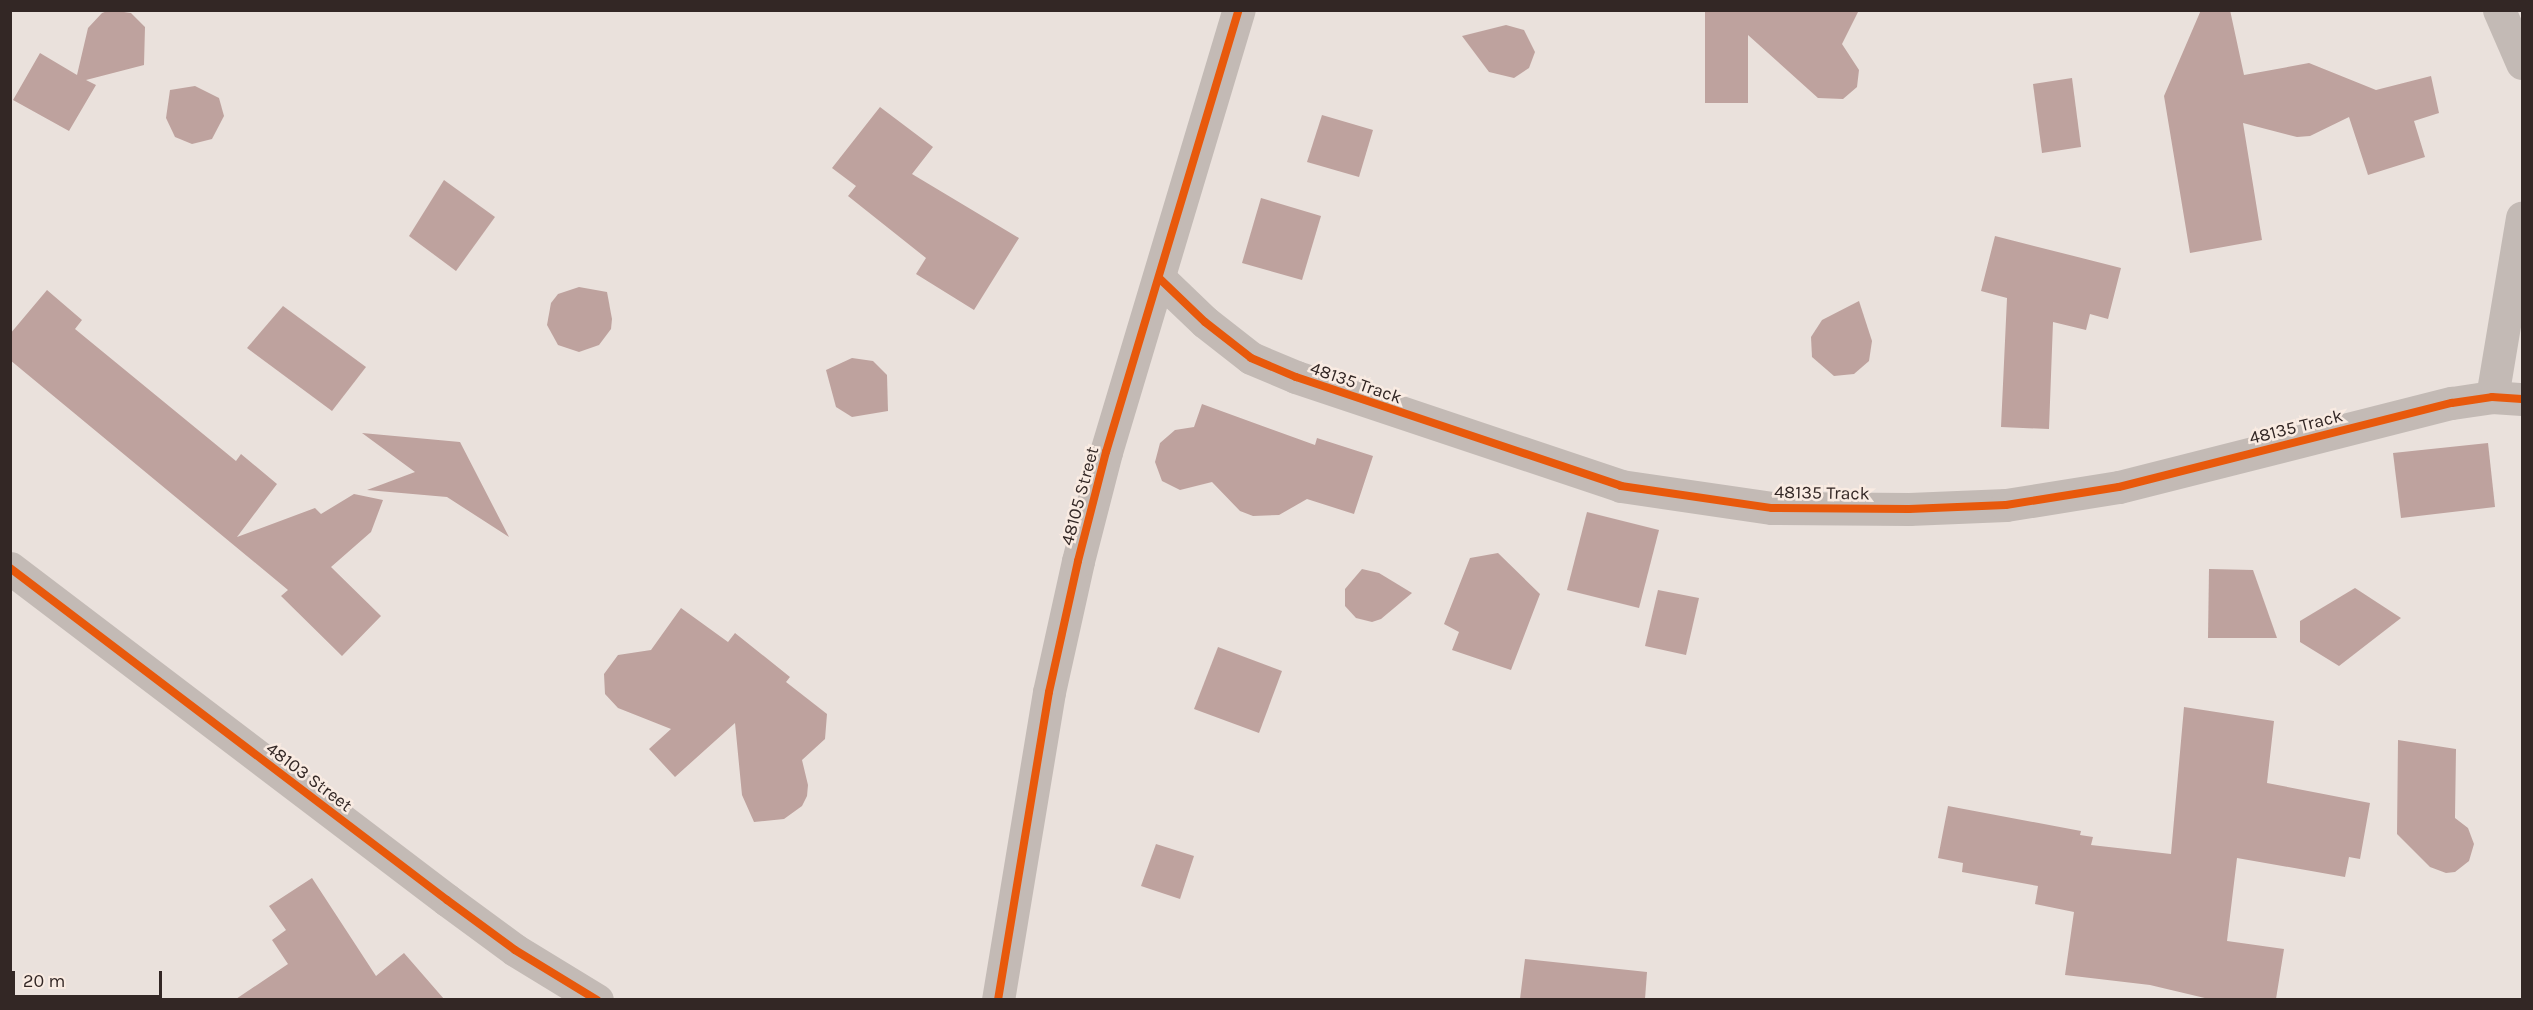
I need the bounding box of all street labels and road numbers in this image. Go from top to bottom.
street label: 48135 Track [1307,357,1405,409]
street label: 48135 Track [2247,405,2345,449]
street label: 48105 Street [1056,444,1104,548]
street label: 48135 Track [1774,481,1870,505]
street label: 48103 Street [262,738,356,816]

